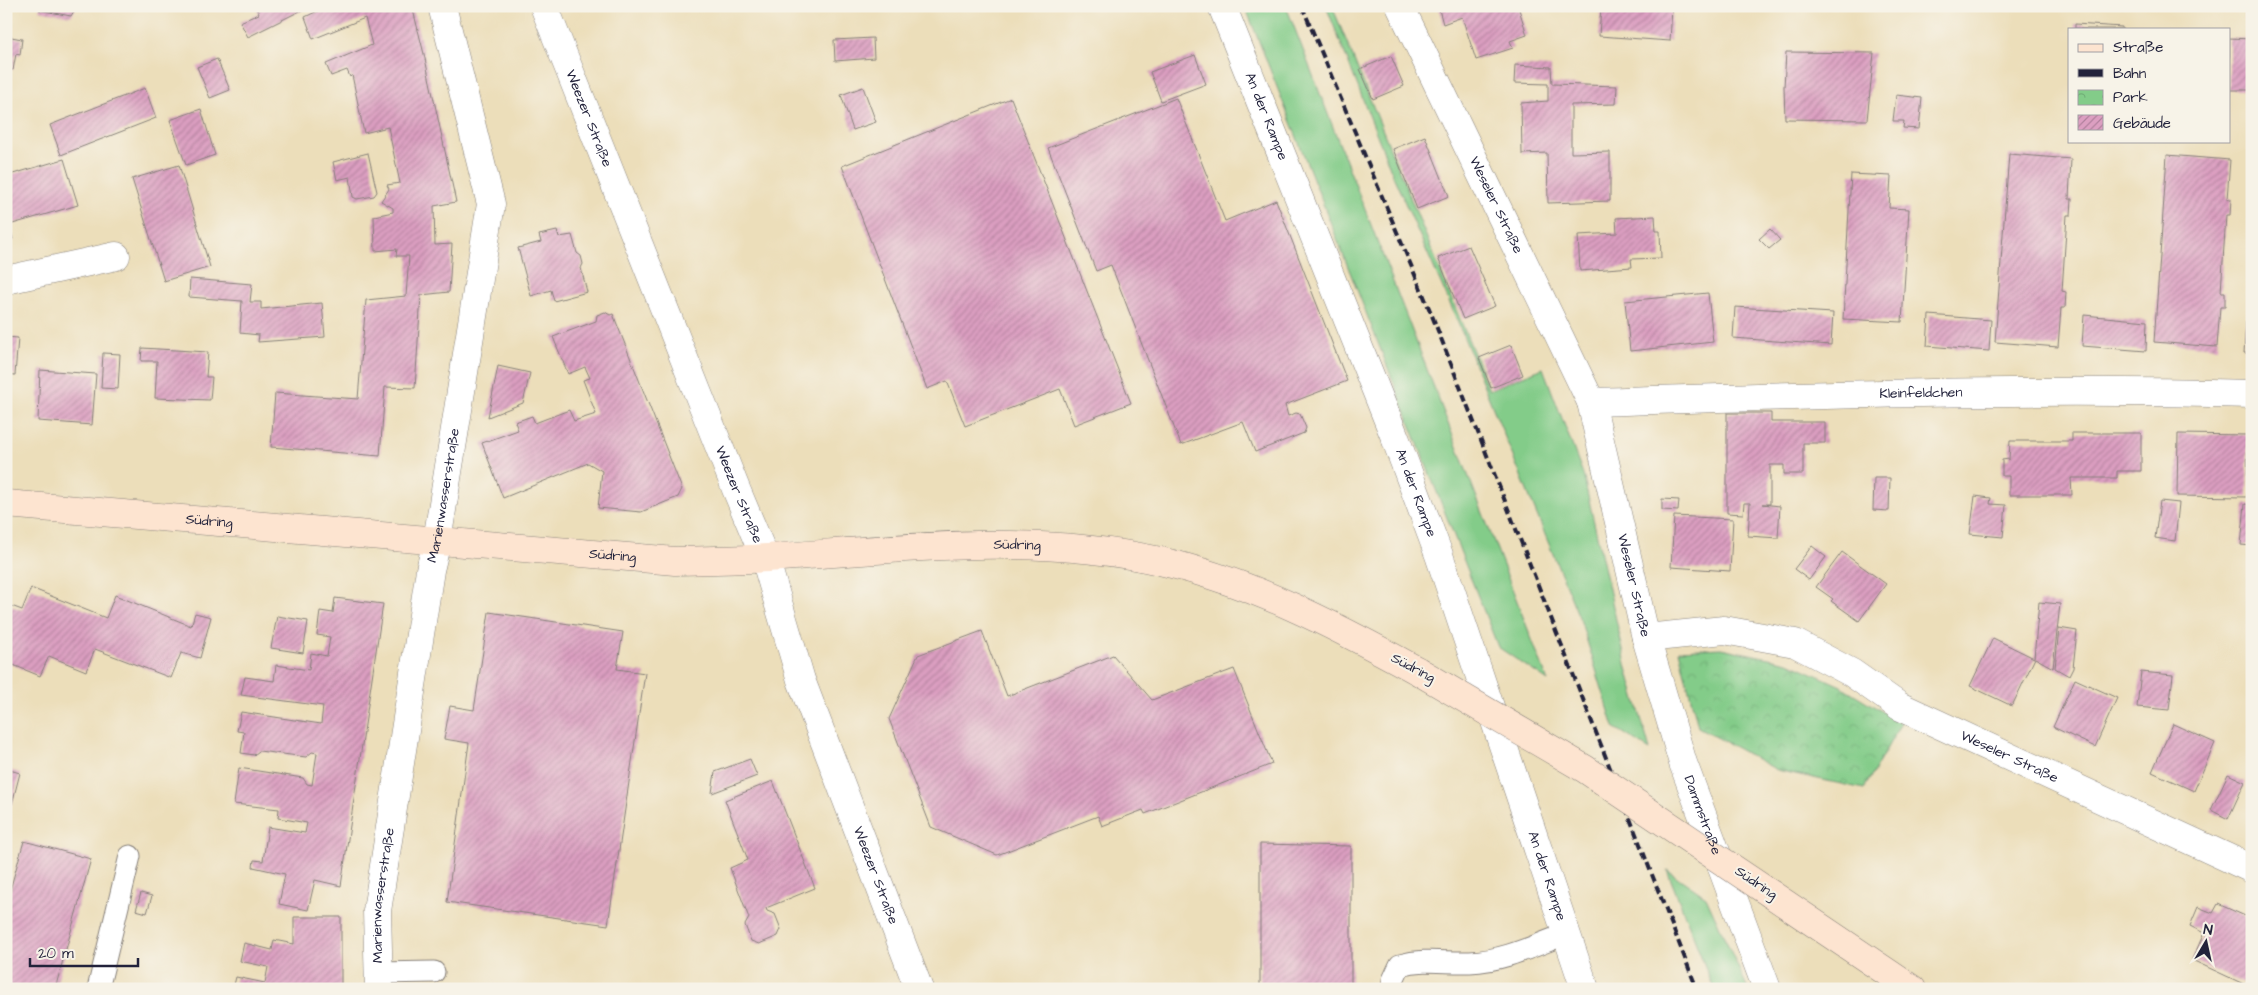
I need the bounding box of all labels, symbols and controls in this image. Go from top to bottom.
legend [2068,28,2230,142]
text: Straße [2113,37,2163,58]
text: Bahn [2113,63,2147,84]
street label: Weezer Straße [560,67,617,171]
street label: An der Rampe [1240,70,1293,164]
text: Park [2113,87,2148,108]
text: Gebäude [2113,113,2171,134]
street label: Weseler Straße [1464,153,1528,257]
street label: Kleinfeldchen [1879,383,1963,404]
street label: Marienwasserstraße [422,426,465,565]
street label: Weezer Straße [710,443,768,547]
street label: An der Rampe [1390,446,1442,540]
street label: Südring [185,509,234,533]
street label: Weseler Straße [1612,532,1656,640]
street label: Südring [993,535,1041,556]
street label: Südring [588,544,637,568]
street label: Südring [1387,648,1439,688]
street label: Weseler Straße [1957,726,2062,788]
street label: Dammstraße [1679,773,1726,858]
street label: Weezer Straße [848,824,904,928]
street label: Marienwasserstraße [367,826,400,963]
street label: An der Rampe [1523,829,1571,924]
street label: Südring [1731,861,1781,905]
north arrow [2180,918,2230,968]
text: N [2202,920,2214,941]
scale bar [30,935,138,967]
text: 20 m [38,943,74,964]

